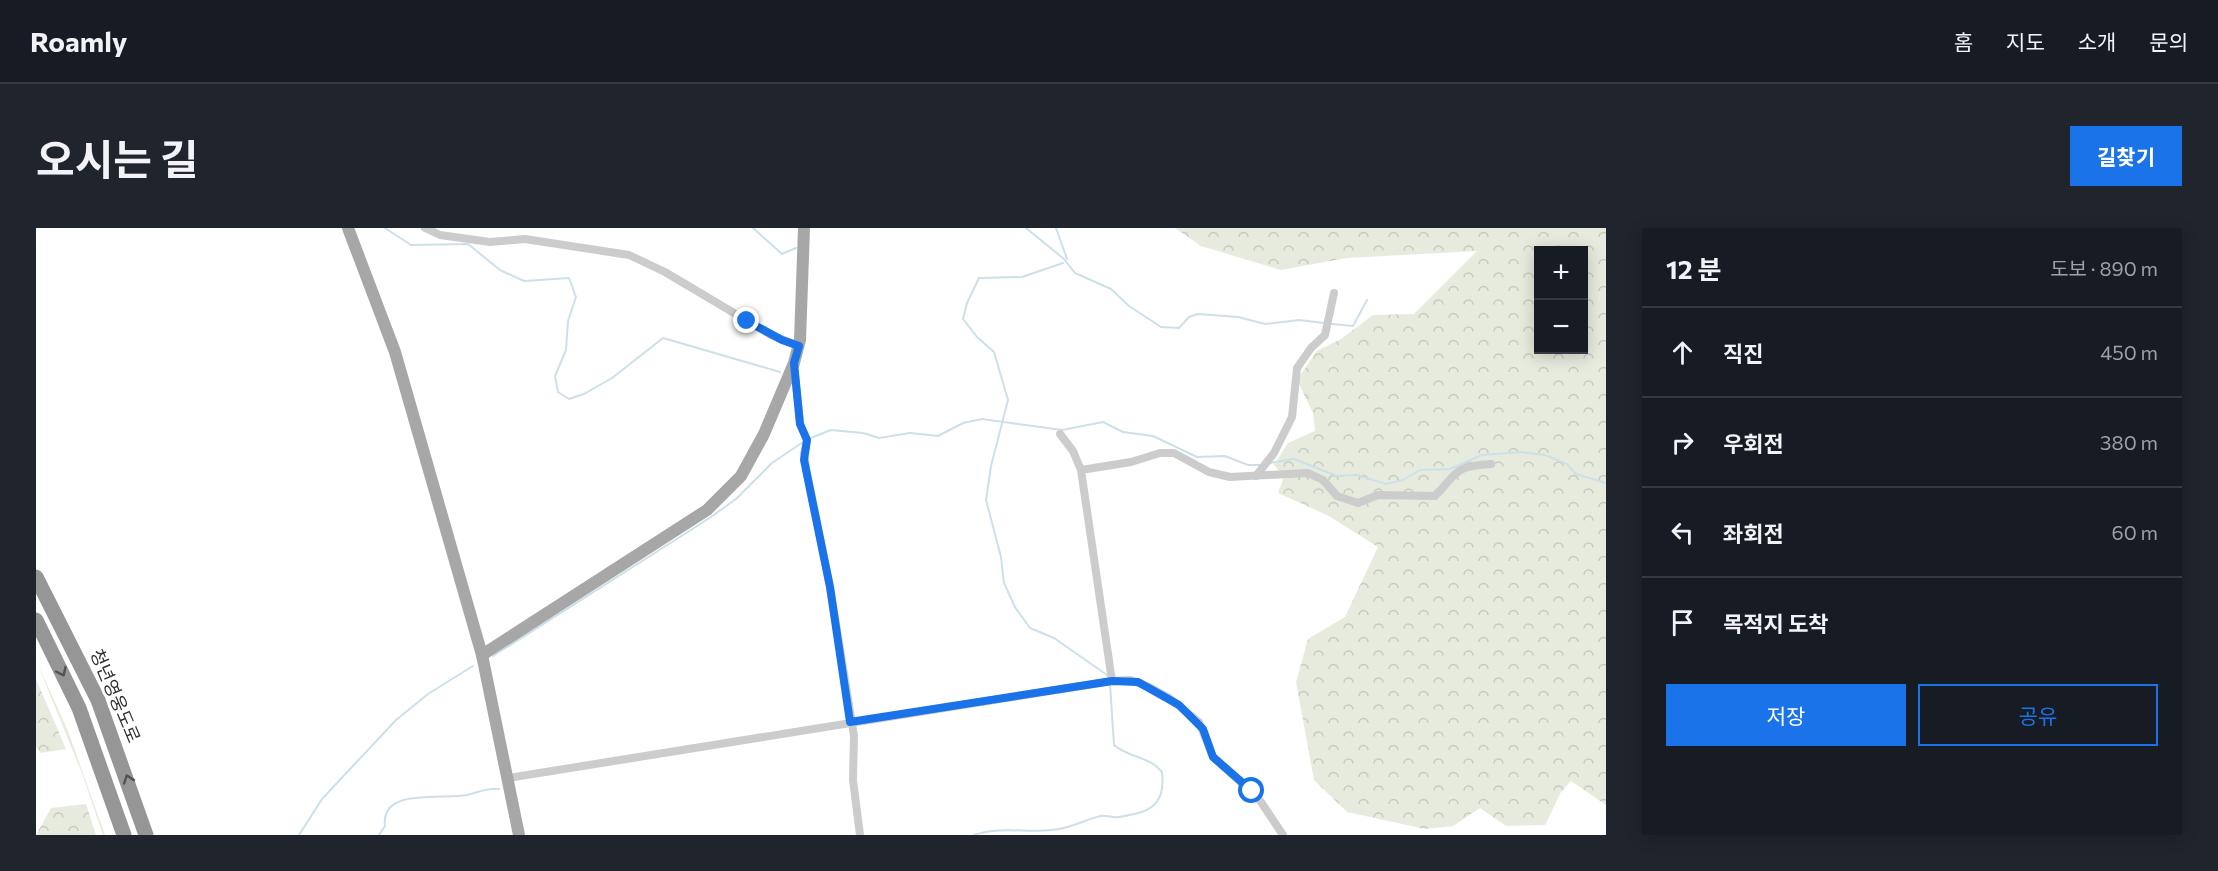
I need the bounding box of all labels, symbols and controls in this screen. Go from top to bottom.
text: Roamly [30,24,127,58]
text: 홈 [1954,29,1973,54]
text: 지도 [2006,29,2045,54]
text: 소개 [2078,29,2116,54]
text: 문의 [2149,29,2188,54]
button: 길찾기 [2070,126,2182,186]
text: 오시는 길 [36,132,199,184]
map controls [1534,246,1588,354]
button: + [1534,246,1588,300]
text: 12 분 [1666,253,1721,284]
text: 도보 · 890 m [2050,256,2158,280]
button: − [1534,300,1588,354]
route end [733,307,759,333]
icon: ahead [1666,336,1699,369]
text: 직진 [1723,340,1763,367]
text: 450 m [2100,340,2158,364]
icon: right [1666,426,1699,459]
text: 우회전 [1723,430,1784,457]
text: 380 m [2100,430,2158,454]
icon: left [1666,516,1699,549]
text: 좌회전 [1723,520,1784,547]
text: 60 m [2112,520,2158,544]
icon: arrive [1666,606,1699,639]
text: 목적지 도착 [1723,610,1828,637]
street label: 청년영웅도로 [86,646,145,746]
one-way arrow [55,666,67,677]
button: 저장 [1666,684,1906,746]
button: 공유 [1918,684,2158,746]
one-way arrow [122,774,135,785]
route start [1238,777,1264,803]

